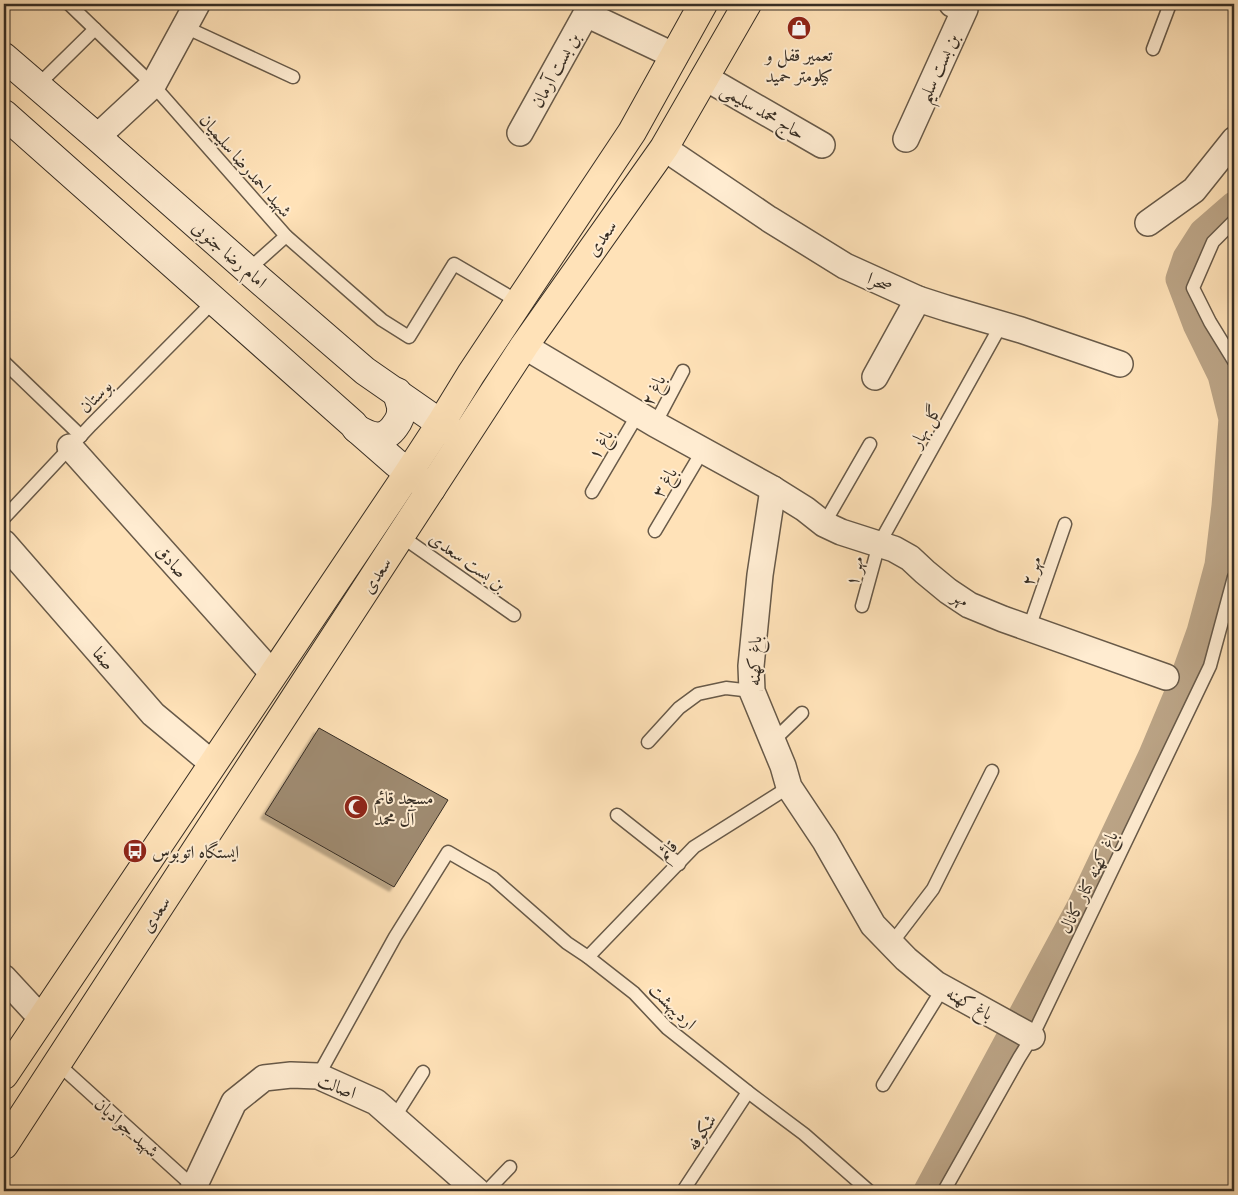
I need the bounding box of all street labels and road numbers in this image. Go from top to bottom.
street label: بن بست آرمان [523,27,587,113]
street label: بن بست سلیم [910,28,971,109]
street label: حاج محمد سلیمی [714,76,810,149]
street label: شهید احمدرضا سلیمیان [193,107,299,223]
street label: امام رضا جنوبی [184,214,274,297]
street label: سعدی [579,214,623,262]
street label: صحرا [863,264,897,300]
street label: باغ ۲ [634,370,674,411]
street label: بوستان [72,373,118,419]
street label: گل بهار [901,399,948,455]
street label: باغ ۱ [580,423,621,466]
street label: باغ ۳ [644,461,685,504]
street label: بن بست سعدی [424,524,513,598]
street label: صادق [150,538,194,584]
street label: سعدی [354,551,398,599]
street label: مهر ۲ [1013,552,1049,590]
street label: مهر ۱ [837,553,871,589]
street label: مهر [946,581,975,614]
street label: باغ کهنه [740,636,770,686]
street label: صفا [86,640,122,676]
street label: باغ کهنه کنار کانال [1051,826,1126,939]
street label: قائم [650,833,686,869]
street label: سعدی [133,890,177,938]
street label: اردیبهشت [643,976,703,1036]
street label: باغ کهنه [941,979,998,1029]
street label: اصالت [314,1066,360,1106]
street label: شهید جوادیان [89,1090,165,1164]
street label: شکوفه [679,1108,723,1156]

